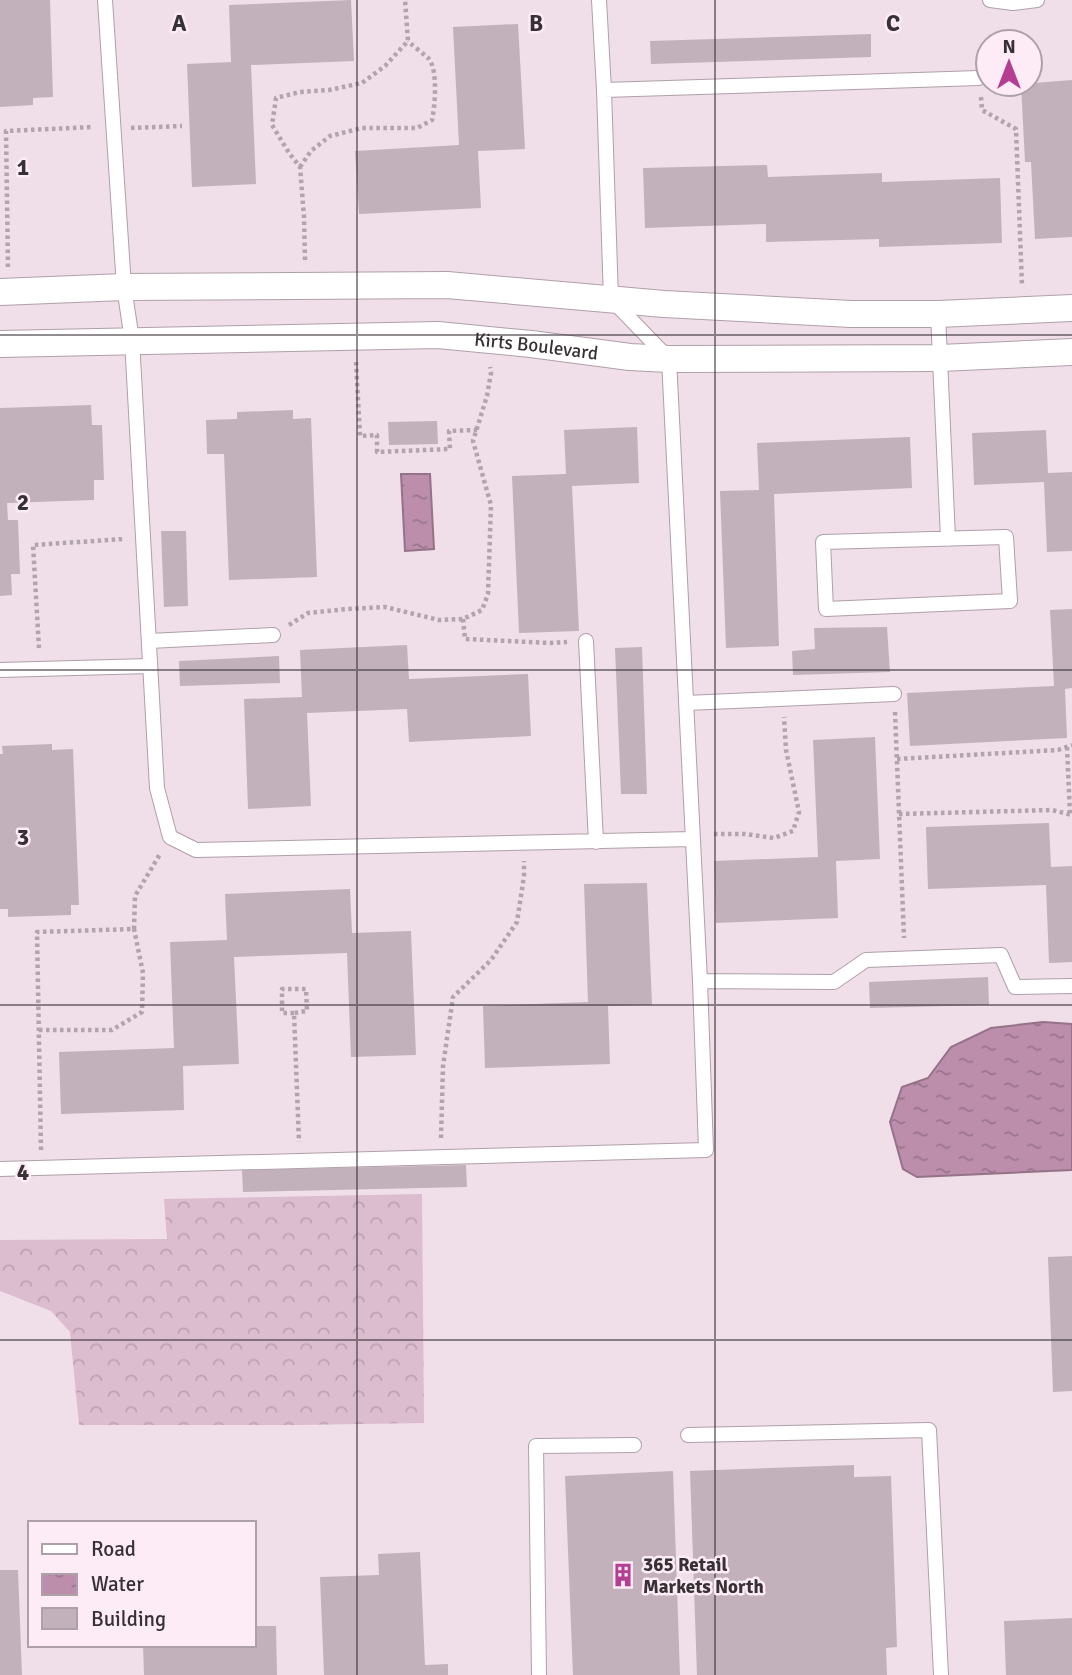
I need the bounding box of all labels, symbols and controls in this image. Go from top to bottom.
text: A [172,9,187,38]
text: B [529,9,543,38]
text: C [886,9,900,38]
north arrow [974,28,1044,98]
text: N [1002,35,1016,59]
text: 1 [17,153,29,182]
street label: Kirts Boulevard [473,328,600,366]
text: 2 [17,488,29,517]
text: 3 [17,823,29,852]
text: 4 [17,1158,29,1187]
legend [28,1521,256,1647]
text: Road [91,1536,136,1562]
place label: 365 Retail Markets North [643,1553,764,1599]
building icon: 365 Retail Markets North [609,1561,637,1589]
text: Water [91,1571,144,1597]
text: Building [91,1606,166,1632]

